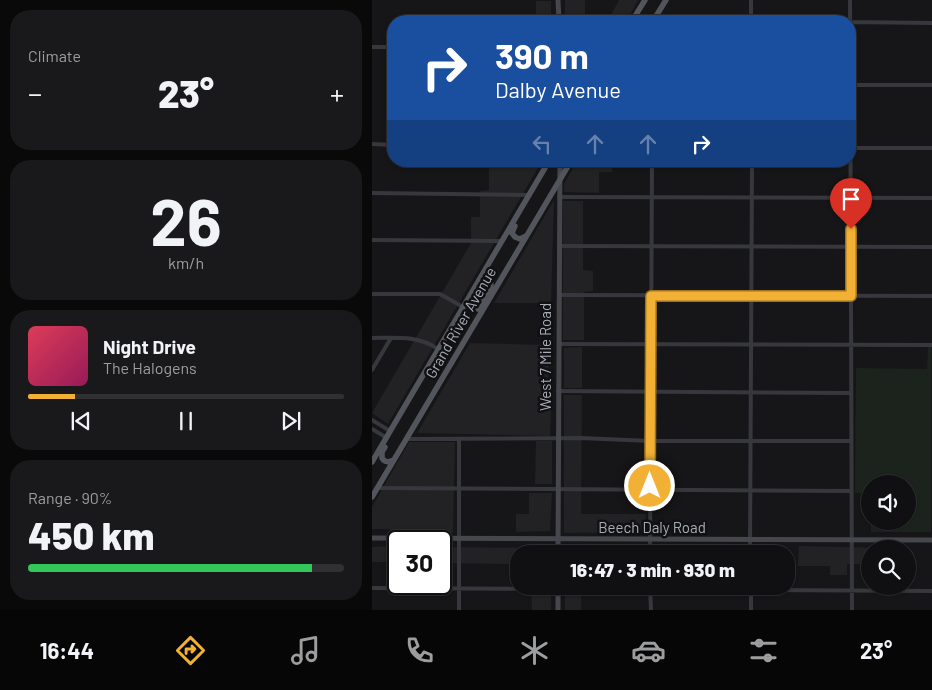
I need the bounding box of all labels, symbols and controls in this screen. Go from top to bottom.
text: 390 m [495,34,589,76]
icon: right [412,35,477,100]
text: Climate [28,46,81,65]
text: 23° [158,70,214,116]
text: − [28,76,42,110]
text: + [330,76,344,110]
text: Dalby Avenue [495,76,621,102]
icon: left [528,130,556,158]
icon: ahead [581,130,609,158]
icon: ahead [634,130,662,158]
icon: right [687,130,715,158]
pin [830,178,872,229]
text: 26 [150,181,222,259]
icon: arrive [837,185,865,213]
text: km/h [168,253,204,272]
street label: Grand River Avenue [421,264,499,381]
street label: West 7 Mile Road [536,303,554,411]
text: Night Drive [103,335,196,358]
text: The Halogens [103,358,197,377]
icon: previous [67,407,95,435]
icon: pause [172,407,200,435]
icon: next [277,407,305,435]
position arrow [623,459,675,511]
map controls [861,475,916,595]
button: sound [861,475,916,530]
text: Range · 90% [28,488,112,507]
text: 450 km [28,512,154,558]
street label: Beech Daly Road [598,518,706,536]
speed limit sign: 30 [387,530,452,595]
button: search [861,540,916,595]
text: 16:47 · 3 min · 930 m [570,558,735,581]
icon: directions [173,633,208,668]
icon: music [288,633,323,668]
icon: phone [402,633,437,668]
icon: climate [517,633,552,668]
icon: car [631,633,666,668]
icon: filters [746,633,781,668]
text: 16:44 [40,637,94,663]
text: 23° [860,637,892,663]

